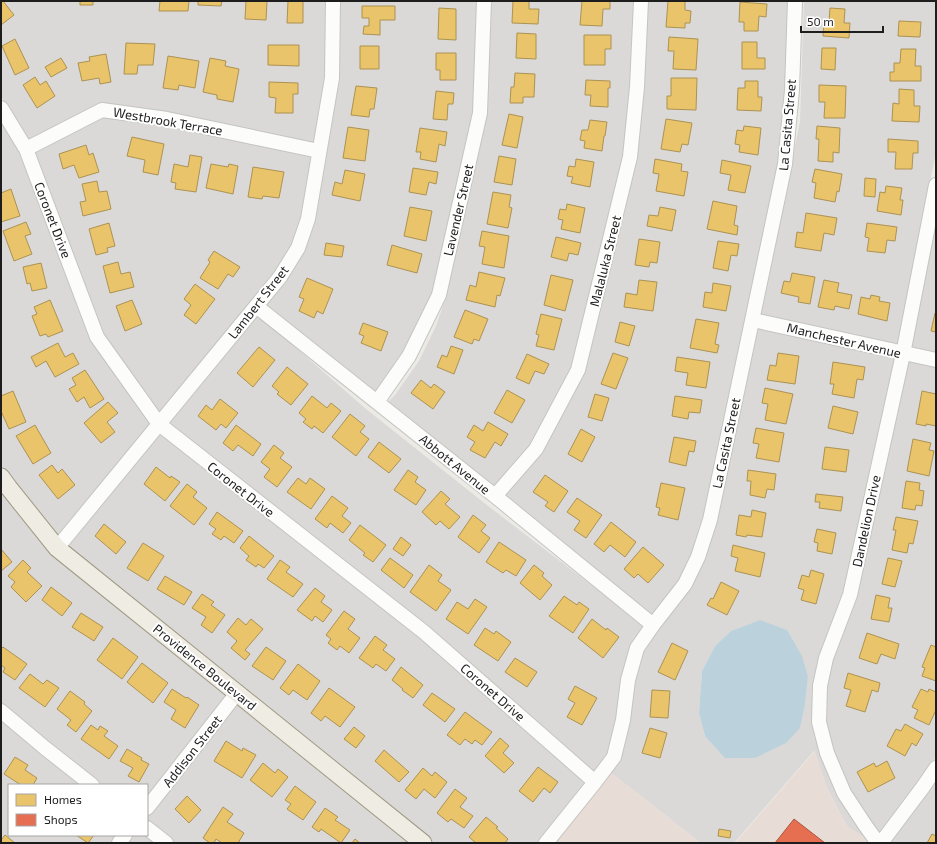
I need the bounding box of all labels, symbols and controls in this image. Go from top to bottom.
scale bar [801,8,883,34]
text: 50 m [807,14,834,28]
street label: La Casita Street [775,78,799,172]
street label: Westbrook Terrace [112,104,224,139]
street label: Lavender Street [440,163,476,257]
street label: Coronet Drive [31,180,75,260]
street label: Malaluka Street [586,214,624,308]
street label: Lambert Street [224,262,292,342]
street label: Manchester Avenue [785,319,903,361]
street label: La Casita Street [709,396,743,490]
street label: Abbott Avenue [416,431,494,497]
street label: Coronet Drive [204,458,278,520]
street label: Dandelion Drive [848,474,884,568]
street label: Providence Boulevard [150,620,260,714]
street label: Coronet Drive [457,660,529,724]
street label: Addison Street [159,712,225,790]
legend [8,784,148,836]
text: Homes [44,792,82,806]
text: Shops [44,812,78,826]

